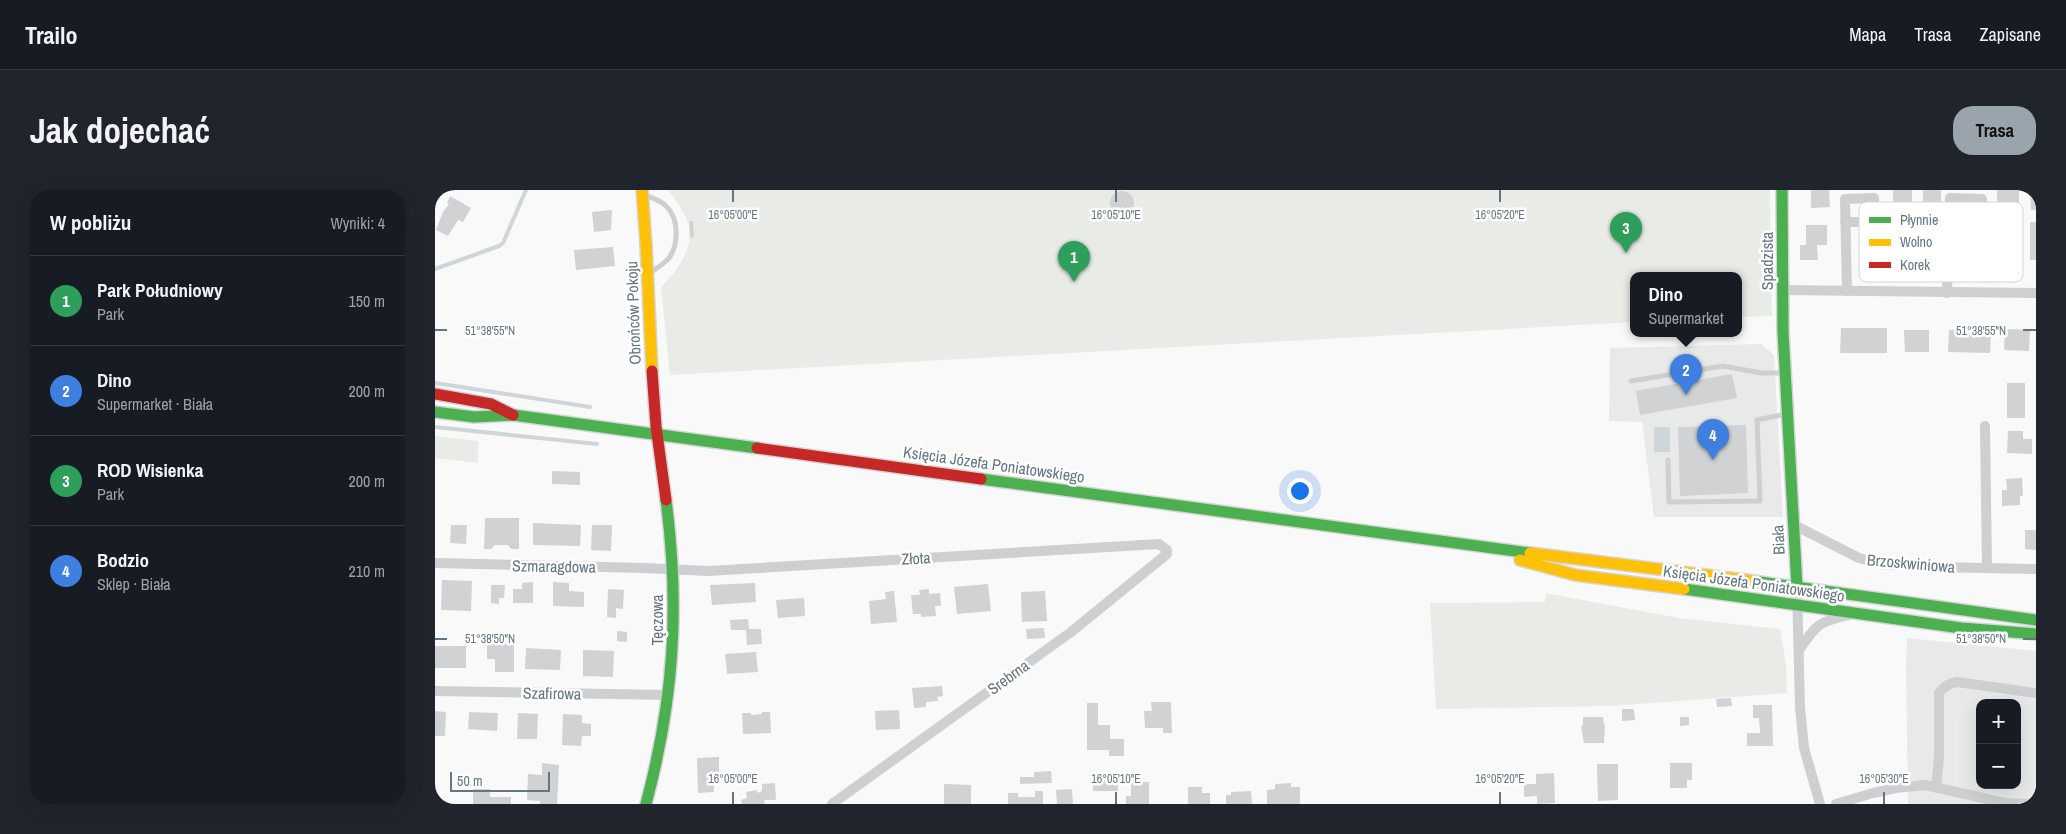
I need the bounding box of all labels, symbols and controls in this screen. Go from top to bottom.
text: Trailo [25,19,78,51]
text: Mapa [1849,22,1886,47]
text: Trasa [1914,22,1951,47]
text: Zapisane [1979,22,2041,47]
button: Trasa [1953,106,2036,155]
text: Jak dojechać [30,107,210,154]
legend [1859,202,2023,282]
text: 16°05'00"E [708,207,758,223]
text: 16°05'10"E [1091,207,1141,223]
text: 16°05'20"E [1475,207,1525,223]
text: W pobliżu [50,208,131,237]
text: Płynnie [1900,211,1938,229]
text: Wyniki: 4 [330,212,385,234]
pin: 3 [1610,212,1642,253]
street label: Spadzista [1756,231,1778,290]
text: Wolno [1900,233,1932,251]
pin: 1 [1058,241,1090,282]
text: Korek [1900,256,1930,274]
street label: Obrońców Pokoju [620,261,646,365]
popup [1630,272,1742,337]
text: Park Południowy [97,277,223,303]
text: Dino [1648,281,1683,307]
text: 1 [62,290,70,312]
text: 150 m [349,290,385,312]
text: Park [97,303,124,325]
text: Supermarket [1648,307,1724,329]
text: 51°38'55"N [465,323,515,339]
text: 51°38'55"N [1956,323,2006,339]
pin: 2 [1670,354,1702,395]
text: Dino [97,367,132,393]
text: 2 [62,380,70,402]
text: 200 m [349,380,385,402]
text: Supermarket · Biała [97,393,213,415]
pin: 4 [1697,419,1729,460]
street label: Księcia Józefa Poniatowskiego [902,440,1086,488]
text: ROD Wisienka [97,457,203,483]
text: 3 [62,470,70,492]
text: 200 m [349,470,385,492]
your location [1287,478,1313,504]
text: Park [97,483,124,505]
street label: Biała [1766,524,1790,556]
street label: Złota [901,546,932,570]
text: Bodzio [97,547,149,573]
street label: Brzoskwiniowa [1866,548,1957,578]
street label: Szmaragdowa [512,554,597,578]
street label: Księcia Józefa Poniatowskiego [1662,559,1846,607]
text: 4 [62,560,70,582]
text: 210 m [349,560,385,582]
text: Sklep · Biała [97,573,171,595]
street label: Tęczowa [646,594,668,646]
text: 51°38'50"N [465,631,515,647]
text: 51°38'50"N [1956,631,2006,647]
street label: Srebrna [983,654,1034,700]
street label: Szafirowa [523,681,582,705]
map controls [1976,699,2021,789]
button: + [1976,699,2021,744]
button: − [1976,744,2021,789]
scale bar [450,769,550,792]
text: 16°05'00"E [708,771,758,787]
text: 16°05'10"E [1091,771,1141,787]
text: 16°05'20"E [1475,771,1525,787]
text: 16°05'30"E [1859,771,1909,787]
text: 50 m [457,772,483,790]

